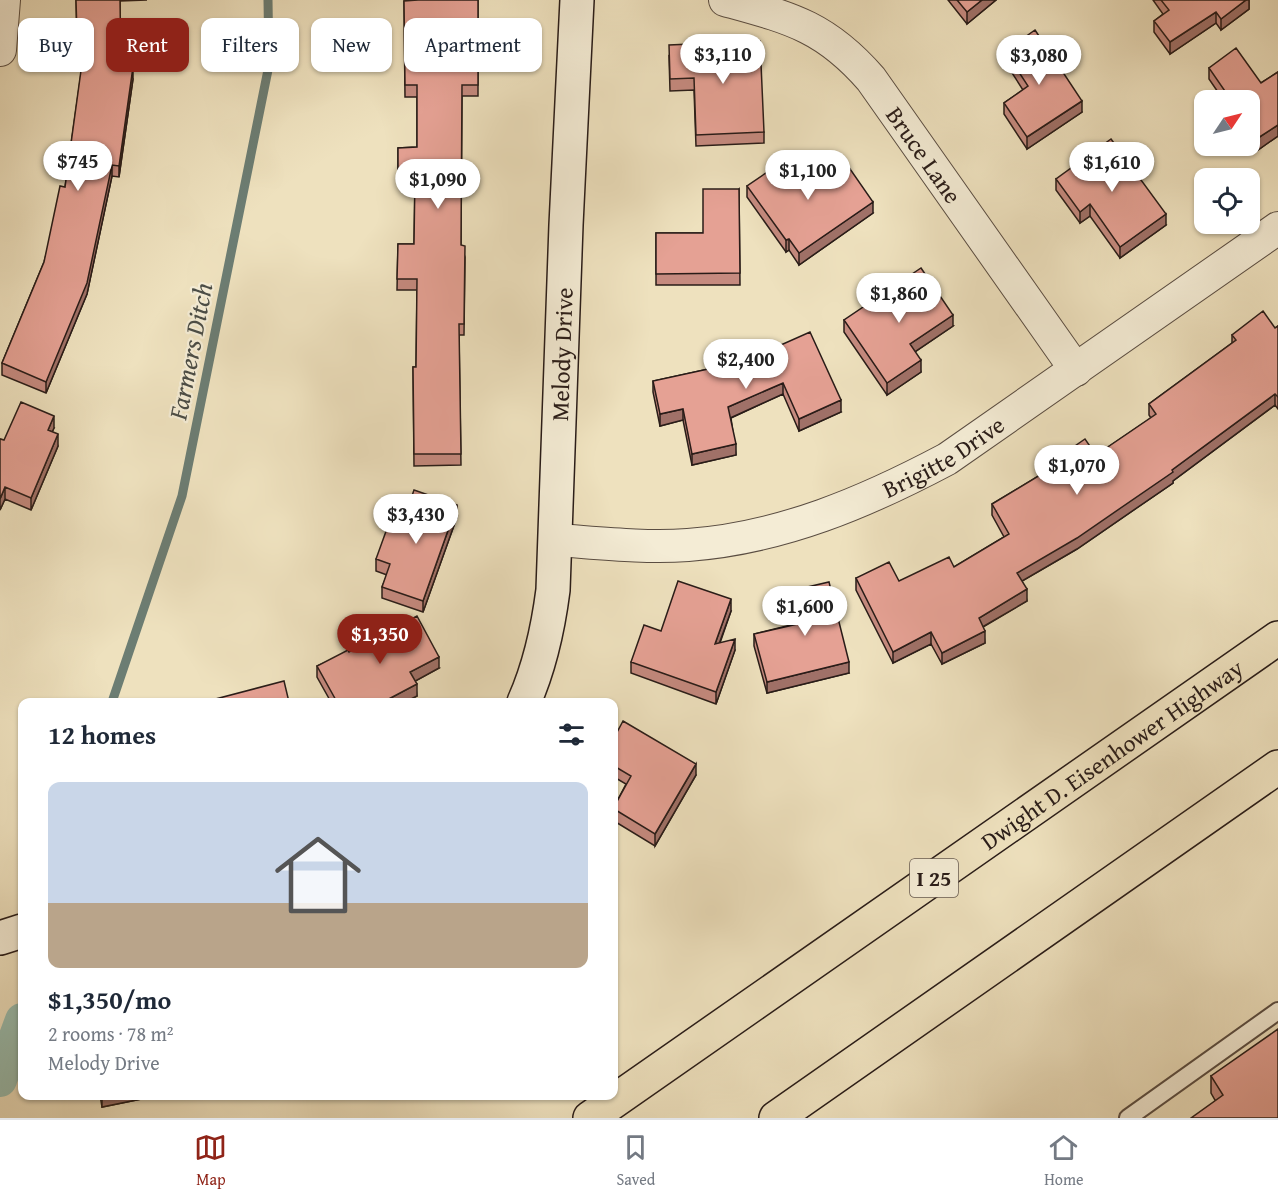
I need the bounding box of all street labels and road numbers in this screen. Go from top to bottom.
street label: Bruce Lane [878,99,971,210]
street label: Melody Drive [542,287,581,422]
street label: Brigitte Drive [877,407,1011,506]
street label: Dwight D. Eisenhower Highway [973,650,1250,858]
road number: I 25 [910,859,958,897]

